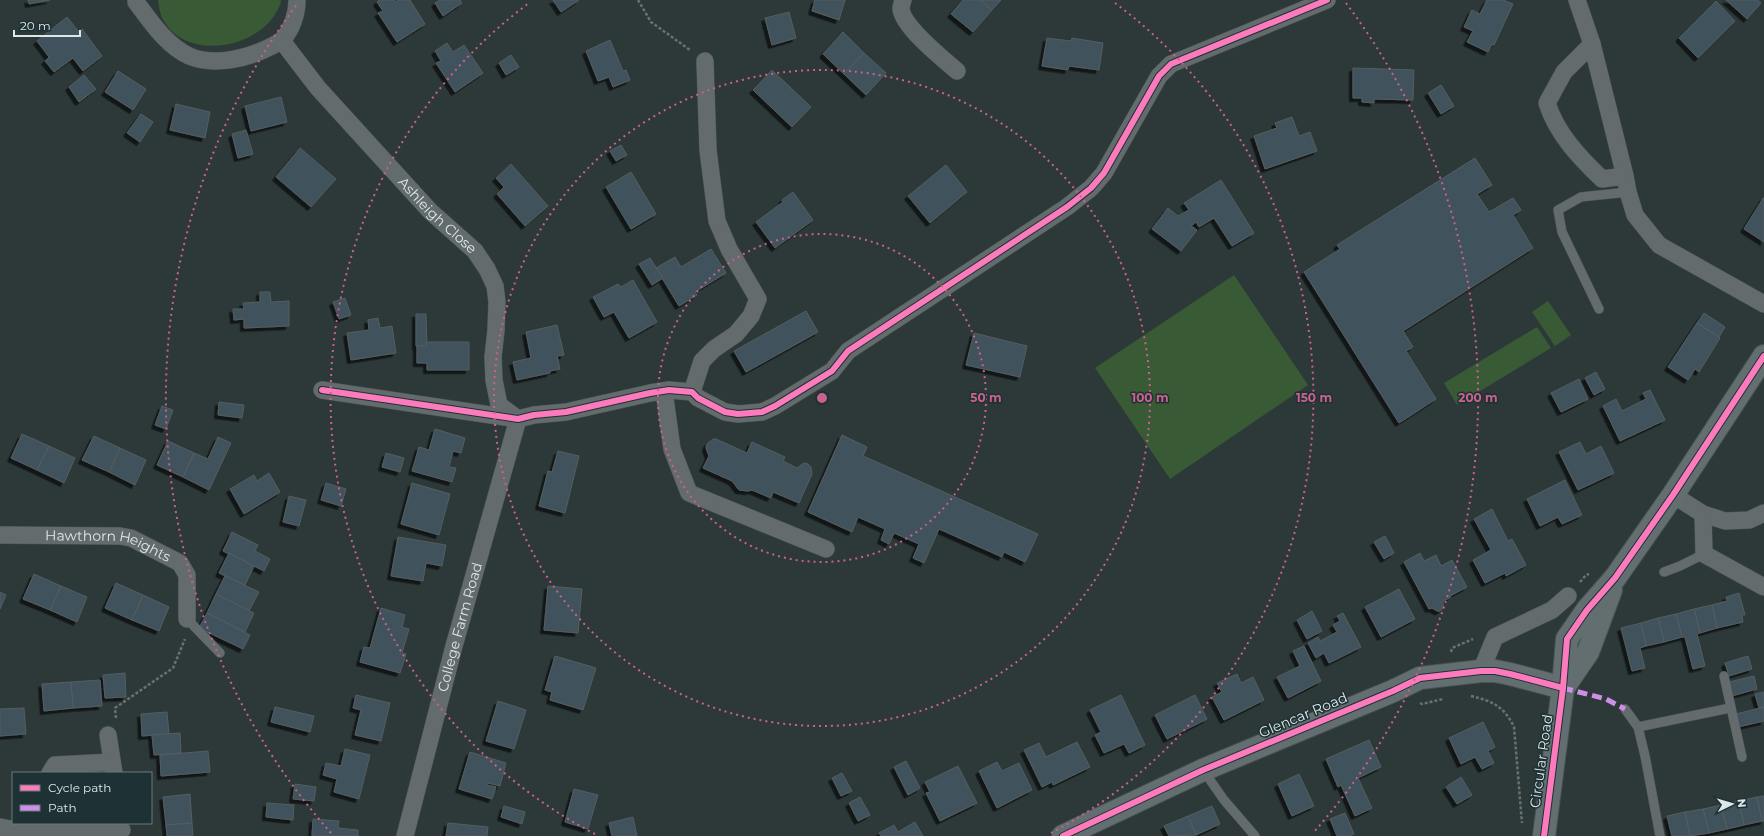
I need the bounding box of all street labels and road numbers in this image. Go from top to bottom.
street label: Ashleigh Close [394,173,481,258]
street label: Hawthorn Heights [45,526,174,566]
street label: College Farm Road [434,560,486,694]
street label: Glencar Road [1256,688,1350,742]
street label: Circular Road [1526,713,1556,809]

